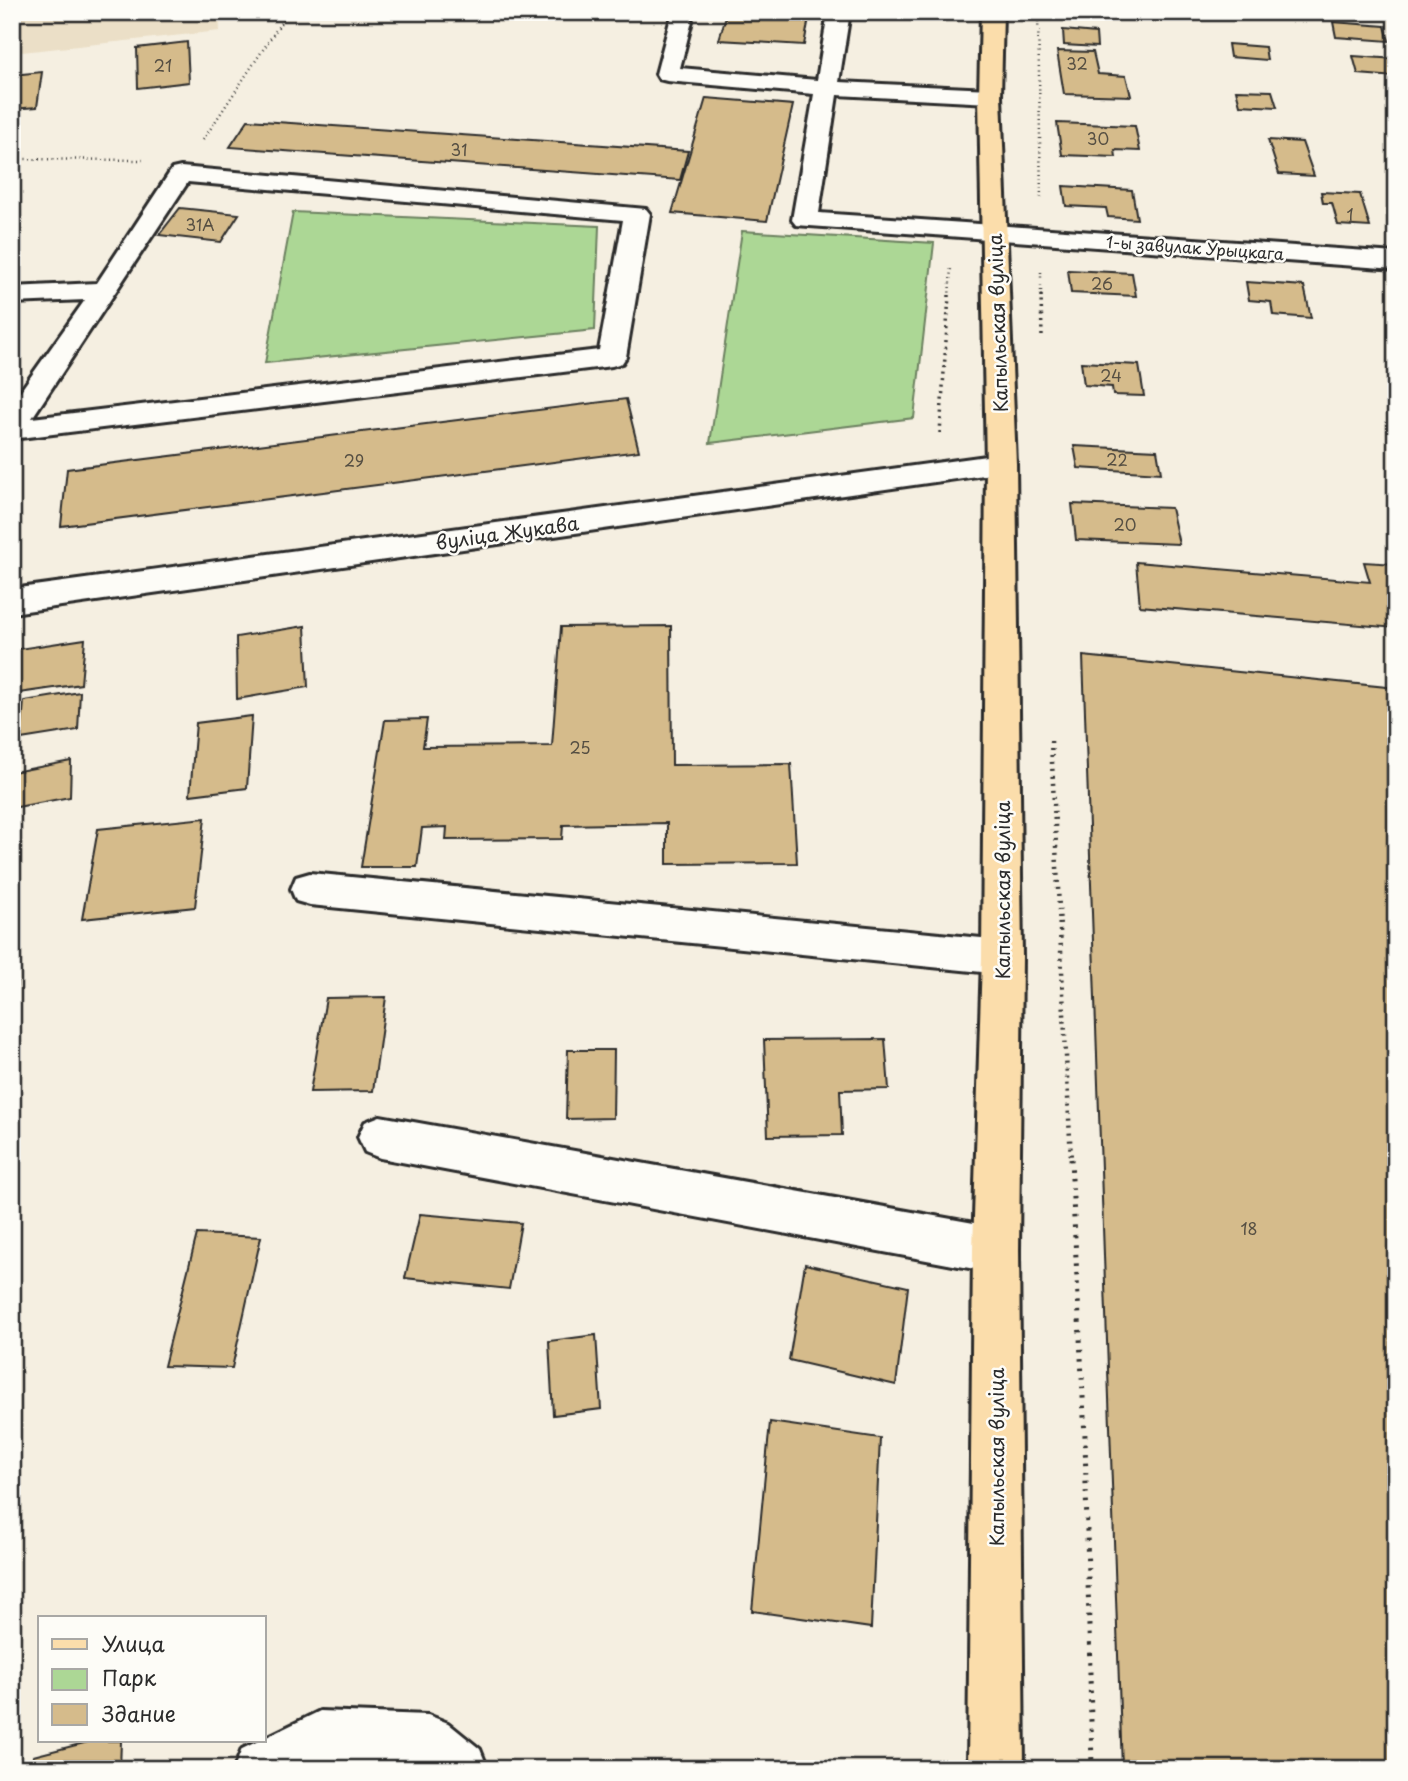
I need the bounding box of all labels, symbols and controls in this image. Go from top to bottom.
house number: 32 [1066,51,1088,75]
house number: 21 [154,53,172,77]
house number: 30 [1087,126,1109,150]
house number: 31 [451,137,467,161]
house number: 1 [1346,202,1354,226]
house number: 31А [185,212,215,236]
street label: 1-ы завулак Урыцкага [1105,229,1285,265]
street label: Капыльская вуліца [980,233,1014,413]
house number: 26 [1091,271,1113,295]
house number: 24 [1100,363,1122,387]
house number: 22 [1106,447,1128,471]
house number: 29 [344,448,364,472]
street label: вуліца Жукава [434,508,580,556]
house number: 20 [1114,512,1136,536]
house number: 25 [569,735,591,759]
street label: Капыльская вуліца [988,800,1016,979]
house number: 18 [1240,1216,1258,1240]
street label: Капыльская вуліца [982,1367,1010,1546]
legend [38,1616,266,1742]
text: Улица [102,1627,165,1659]
text: Парк [102,1661,157,1693]
text: Здание [102,1697,176,1729]

